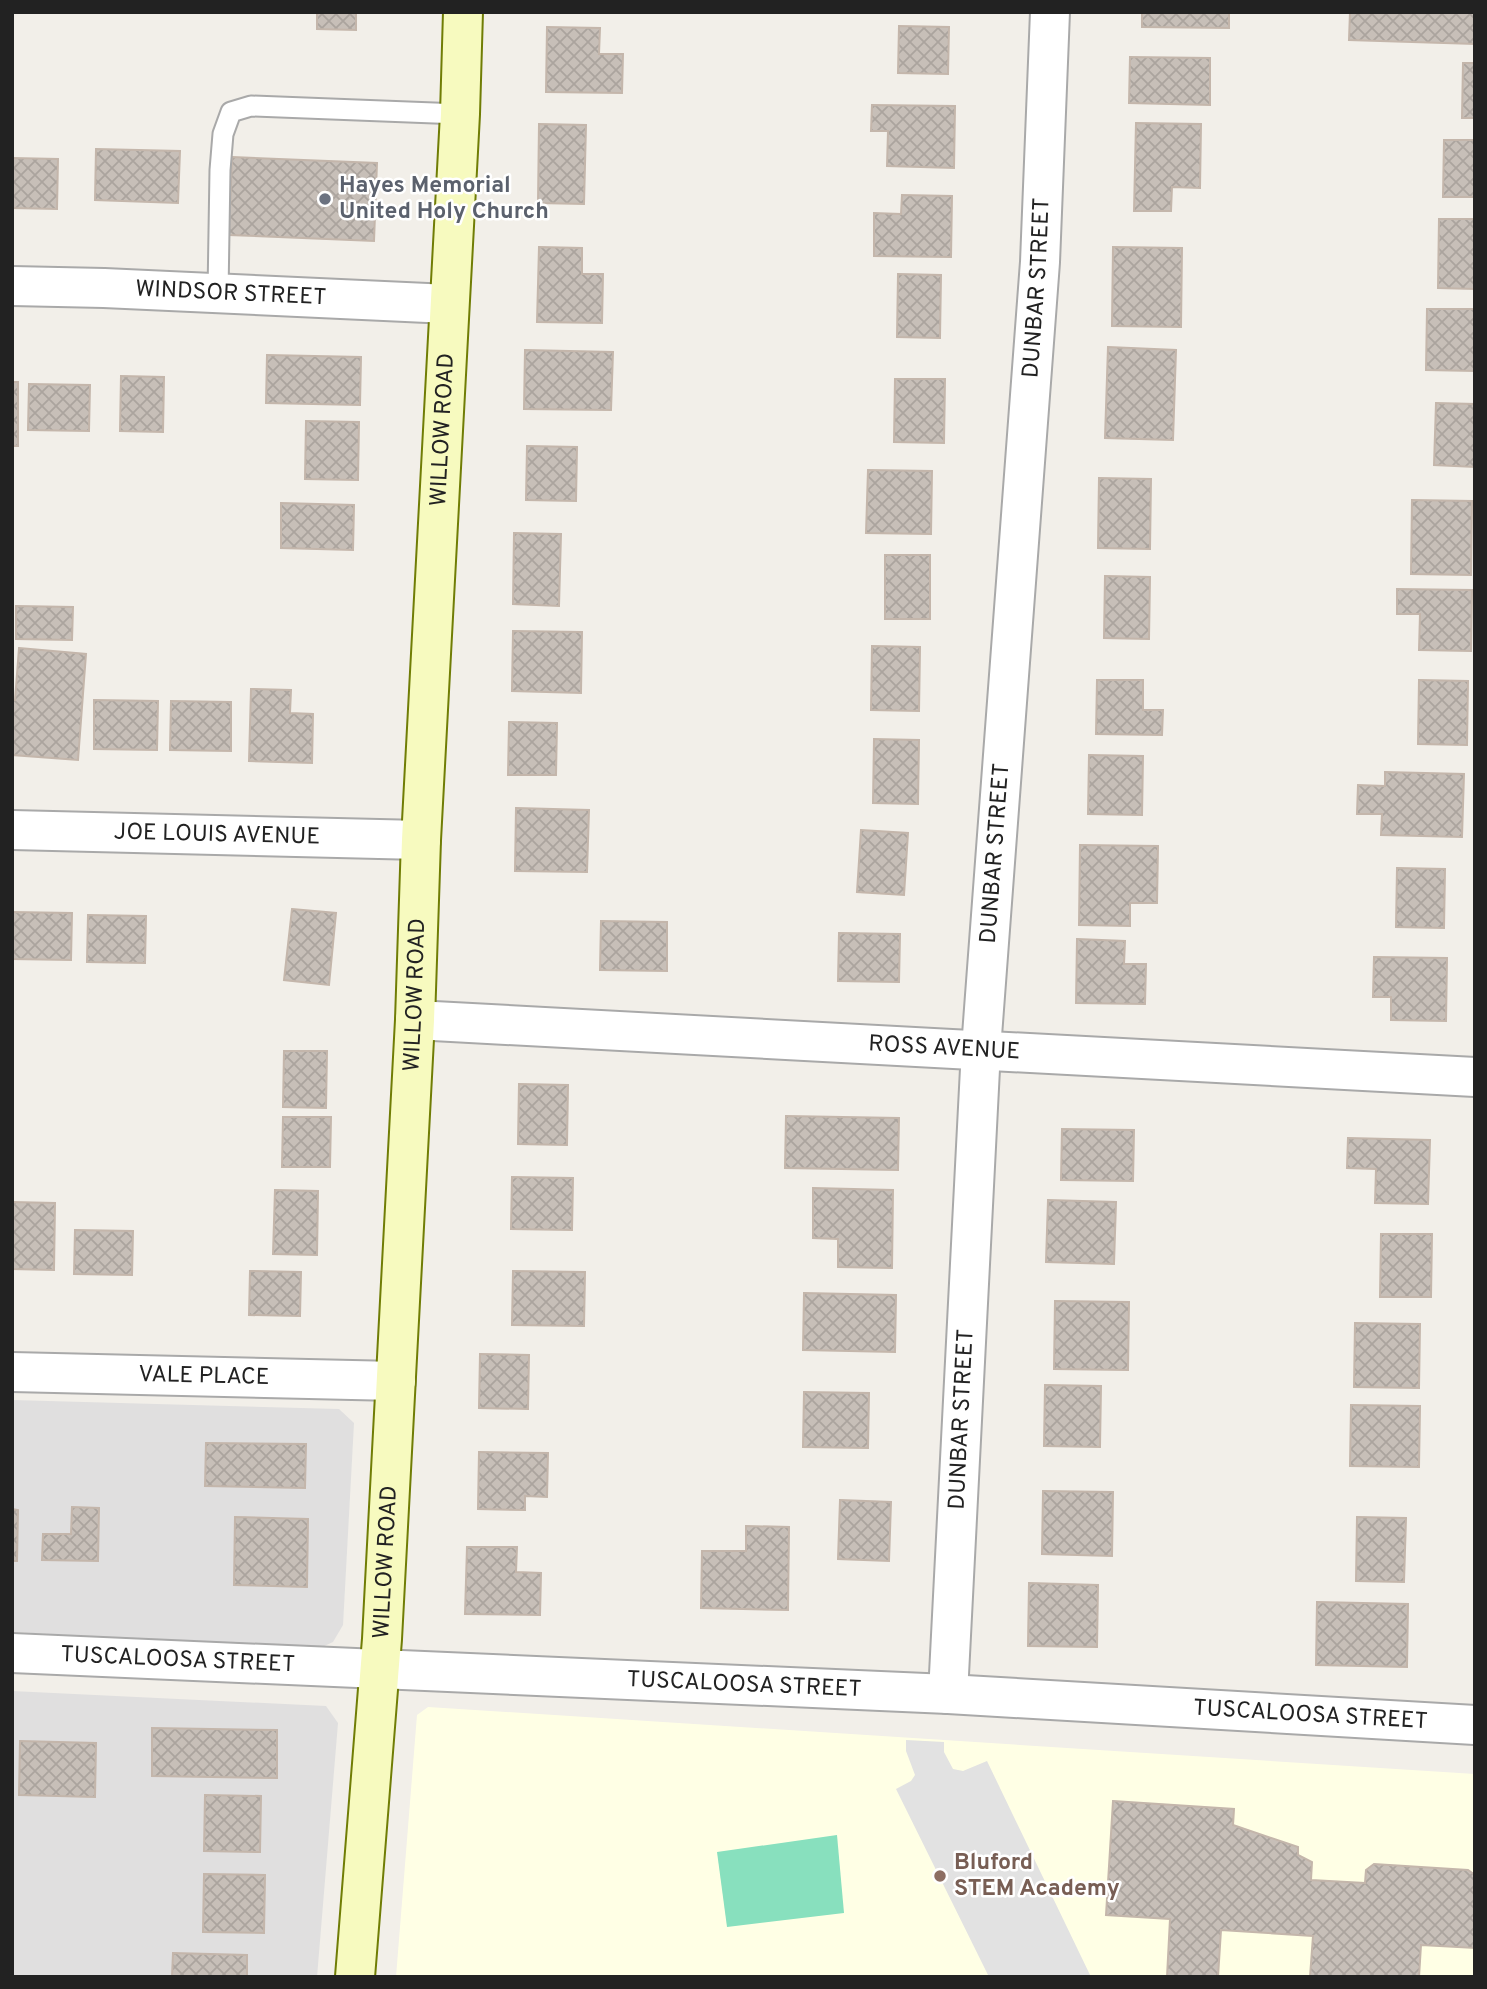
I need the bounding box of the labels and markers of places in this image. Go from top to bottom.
place label: Hayes Memorial United Holy Church [339,172,549,227]
marker: Hayes Memorial United Holy Church [317,191,333,207]
place label: Bluford STEM Academy [954,1849,1120,1904]
marker: Bluford STEM Academy [932,1868,948,1884]

